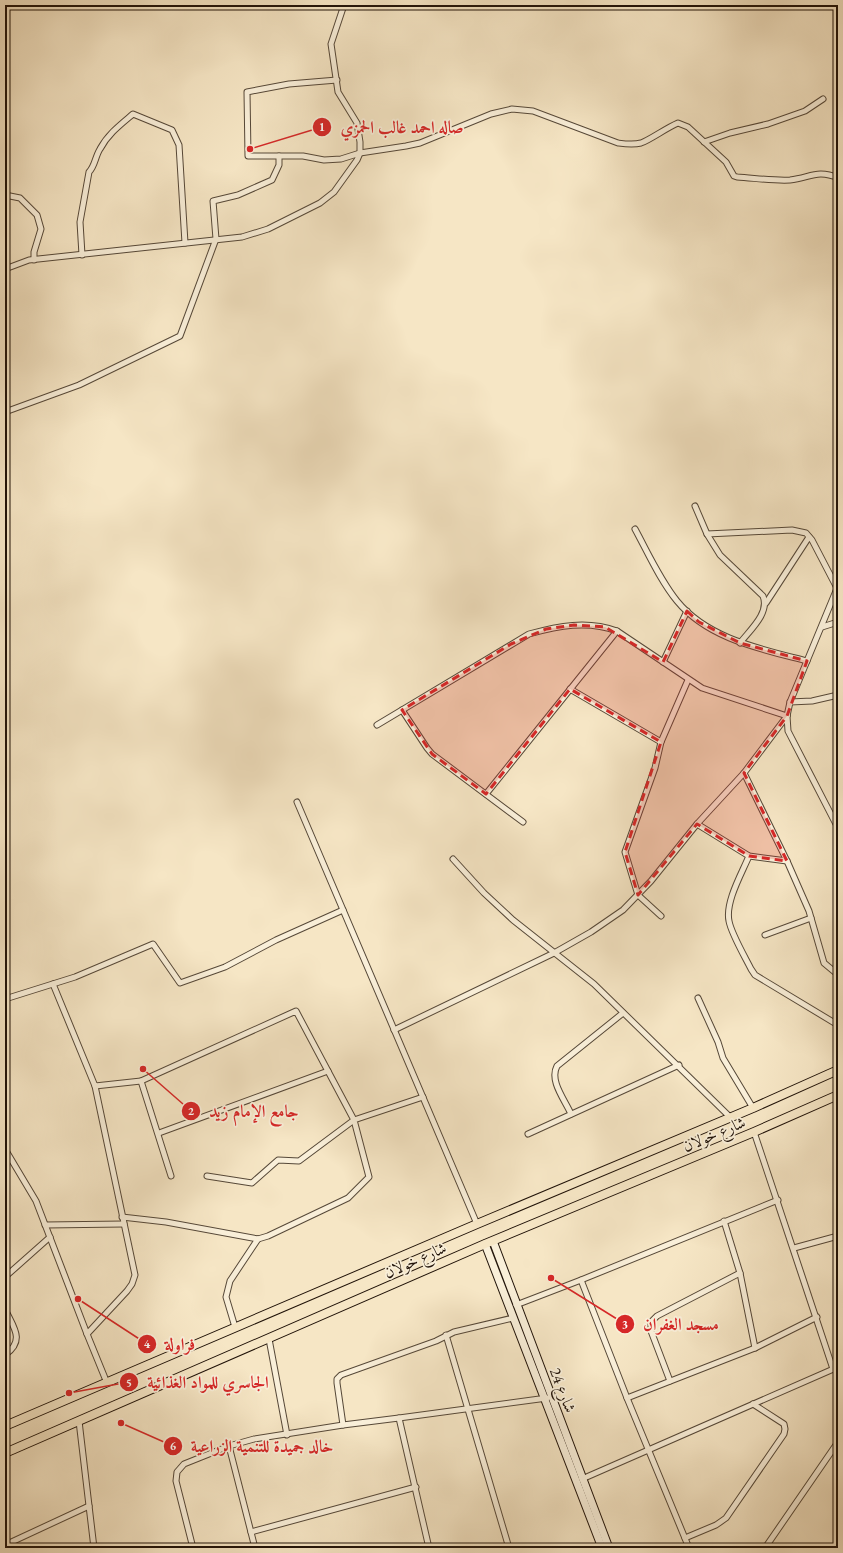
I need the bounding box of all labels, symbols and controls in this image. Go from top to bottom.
callout: صاله احمد غالب الحمزي [312,113,472,142]
text: صاله احمد غالب الحمزي [340,116,464,141]
text: 1 [319,119,325,135]
callout: جامع الإمام زيد [181,1096,306,1125]
text: جامع الإمام زيد [209,1100,299,1127]
text: 2 [188,1103,195,1119]
street label: شارع خولان [679,1111,750,1159]
street label: شارع خولان [380,1237,451,1286]
callout: مسجد الغفران [615,1309,727,1338]
text: مسجد الغفران [643,1313,719,1335]
text: 3 [622,1316,628,1332]
callout: فراولة [137,1330,204,1359]
text: فراولة [164,1333,195,1355]
text: 4 [144,1336,151,1352]
street label: شارع 24 [542,1365,581,1416]
callout: الجاسري للمواد الغذائية [119,1368,277,1397]
text: الجاسري للمواد الغذائية [147,1371,269,1396]
text: 5 [126,1375,132,1391]
callout: خالد جميدة للتنمية الزراعية [163,1432,341,1461]
text: خالد جميدة للتنمية الزراعية [191,1435,333,1457]
text: 6 [170,1438,177,1454]

